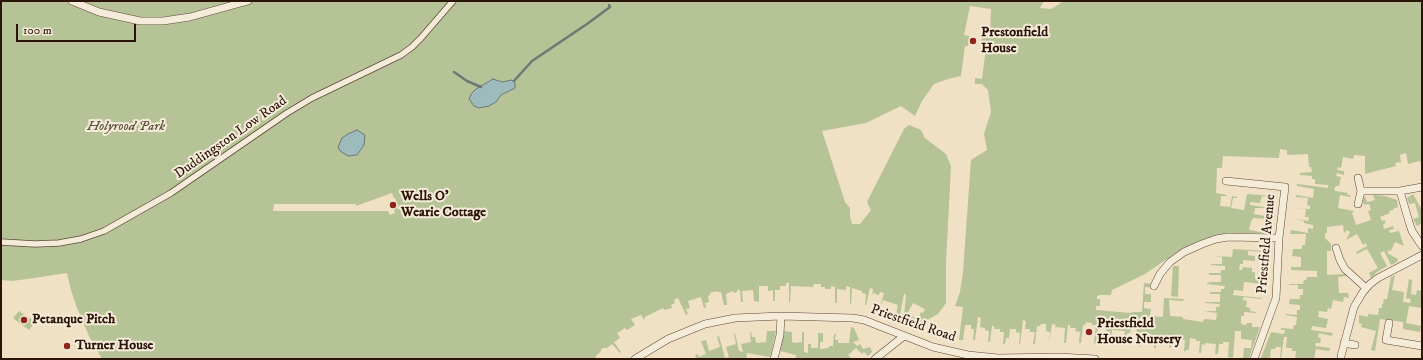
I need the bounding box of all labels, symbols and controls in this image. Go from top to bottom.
scale bar [18,16,138,42]
text: 100 m [23,23,52,38]
place label: Prestonfield House [981,25,1048,58]
marker: Prestonfield House [968,36,978,46]
street label: Duddingston Low Road [172,93,290,183]
park label: Holyrood Park [87,119,165,135]
place label: Wells O' Wearie Cottage [401,189,486,222]
street label: Priestfield Avenue [1254,193,1280,295]
marker: Wells O' Wearie Cottage [388,200,398,210]
street label: Priestfield Road [868,302,958,346]
place label: Petanque Pitch [32,312,115,328]
marker: Petanque Pitch [19,315,29,325]
place label: Priestfield House Nursery [1097,316,1181,348]
marker: Priestfield House Nursery [1084,327,1094,337]
place label: Turner House [75,338,153,354]
marker: Turner House [62,341,72,351]

